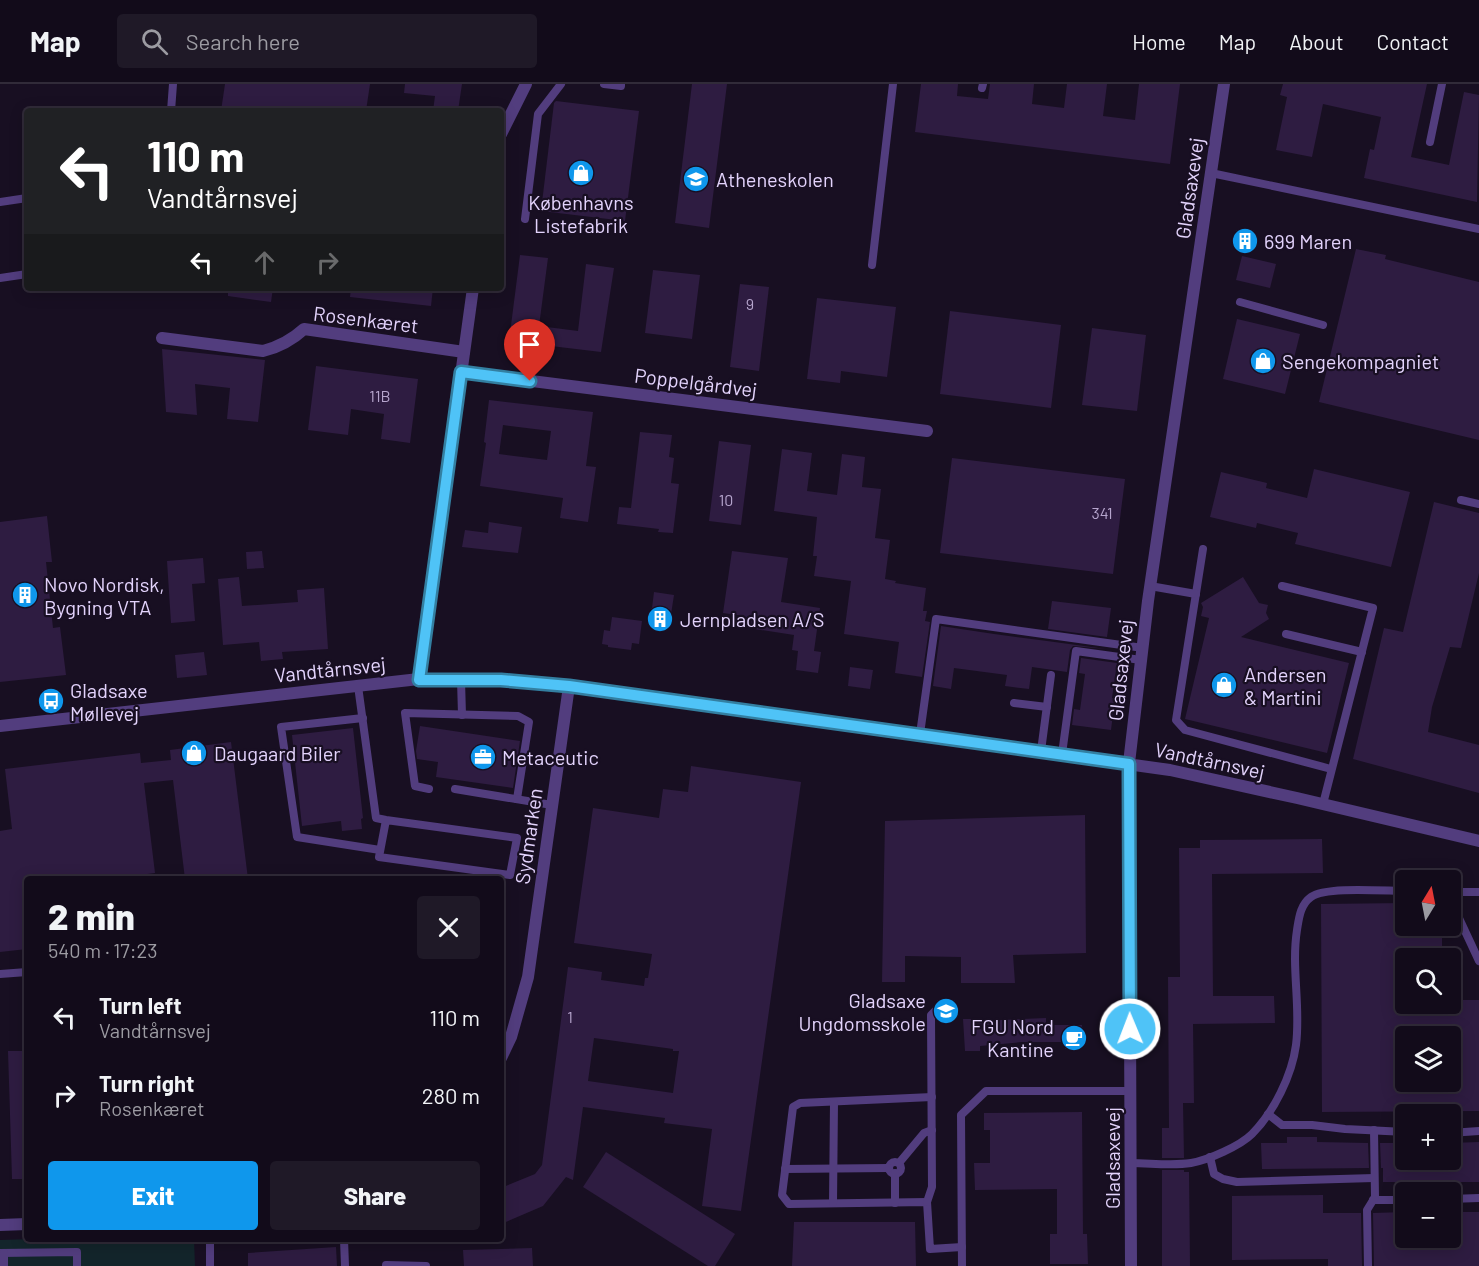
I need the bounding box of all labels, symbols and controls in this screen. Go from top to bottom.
search box [117,14,537,68]
text: Map [30,24,81,58]
icon: search [138,25,171,58]
text: Search here [186,28,300,54]
text: Home [1132,29,1186,54]
text: Map [1219,29,1256,54]
text: About [1289,29,1344,54]
text: Contact [1377,29,1449,54]
text: 110 m [147,130,244,180]
icon: left [48,132,126,210]
street label: Gladsaxevej [1170,136,1208,240]
shop icon: Københavns Listefabrik [566,158,596,188]
school or university icon: Atheneskolen [681,164,711,194]
place label: Atheneskolen [716,167,834,191]
text: Vandtårnsvej [147,181,298,213]
place label: Københavns Listefabrik [528,190,634,237]
building icon: 699 Maren [1230,226,1260,256]
place label: 699 Maren [1264,229,1352,253]
icon: left [185,246,218,279]
icon: ahead [248,246,281,279]
icon: right [311,246,344,279]
house number: 9 [746,294,754,313]
street label: Rosenkæret [312,301,420,337]
pin [504,319,555,381]
icon: arrive [513,328,546,361]
shop icon: Sengekompagniet [1248,346,1278,376]
place label: Sengekompagniet [1282,349,1439,373]
street label: Poppelgårdvej [633,363,759,401]
house number: 11B [369,386,391,405]
house number: 10 [719,490,733,509]
house number: 341 [1091,503,1113,522]
place label: Novo Nordisk, Bygning VTA [44,572,165,619]
building icon: Novo Nordisk, Bygning VTA [10,580,40,610]
building icon: Jernpladsen A/S [645,604,675,634]
place label: Jernpladsen A/S [680,607,824,631]
street label: Gladsaxevej [1103,618,1137,722]
street label: Vandtårnsvej [273,651,387,687]
place label: Andersen & Martini [1244,662,1327,709]
shop icon: Andersen & Martini [1209,670,1239,700]
place label: Gladsaxe Møllevej [70,678,148,725]
bus stop icon: Gladsaxe Møllevej [36,686,66,716]
street label: Vandtårnsvej [1153,737,1267,783]
shop icon: Daugaard Biler [179,738,209,768]
place label: Daugaard Biler [214,741,341,765]
office icon: Metaceutic [468,742,498,772]
place label: Metaceutic [502,745,599,769]
street label: Sydmarken [509,786,547,886]
north arrow [1395,870,1461,936]
map controls [1395,870,1461,1248]
text: 2 min [48,894,135,937]
button: close [417,896,480,959]
text: 540 m · 17:23 [48,938,157,962]
button: search [1395,948,1461,1014]
place label: Gladsaxe Ungdomsskole [798,988,926,1035]
text: Turn left [99,992,182,1018]
school or university icon: Gladsaxe Ungdomsskole [931,996,961,1026]
position arrow [1098,997,1162,1061]
icon: left [48,1001,81,1034]
text: 110 m [430,1004,480,1030]
house number: 1 [567,1007,573,1026]
place label: FGU Nord Kantine [971,1014,1054,1061]
text: Vandtårnsvej [99,1018,211,1042]
cafe icon: FGU Nord Kantine [1059,1023,1089,1053]
button: layers [1395,1026,1461,1092]
text: Turn right [99,1070,194,1096]
icon: right [48,1079,81,1112]
text: 280 m [422,1082,480,1108]
text: Rosenkæret [99,1096,205,1120]
button: + [1395,1104,1461,1170]
street label: Gladsaxevej [1100,1107,1124,1209]
button: Exit [48,1161,258,1230]
button: Share [270,1161,480,1230]
button: − [1395,1182,1461,1248]

